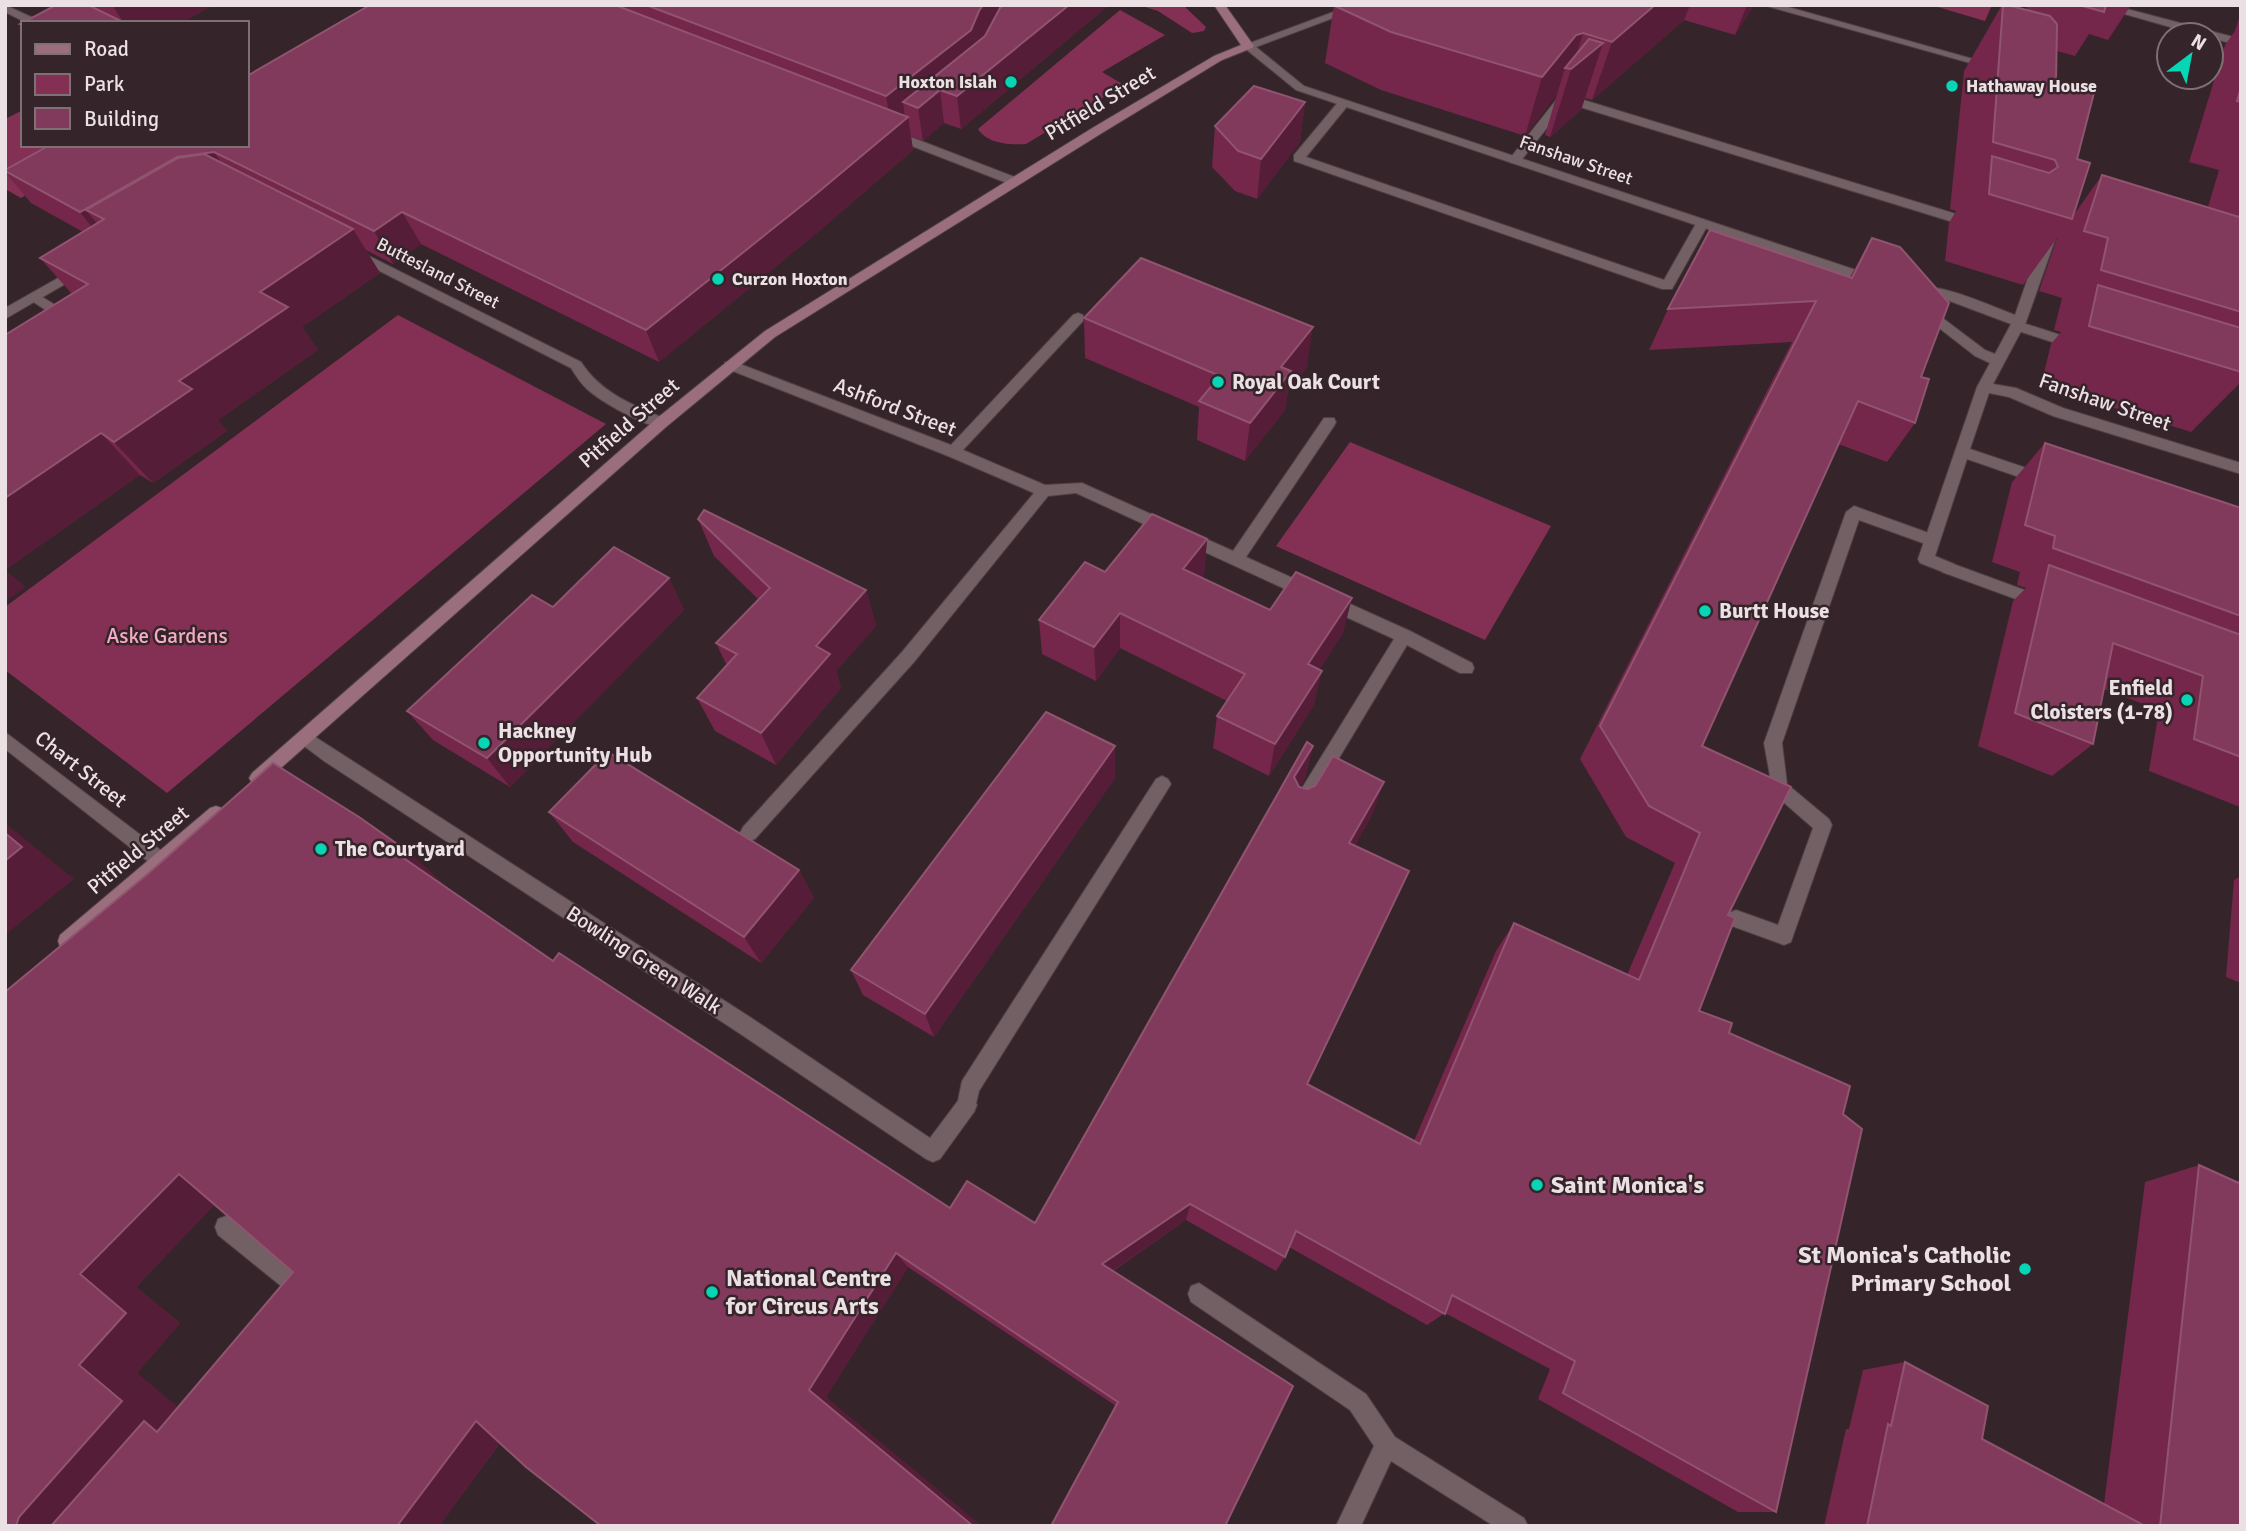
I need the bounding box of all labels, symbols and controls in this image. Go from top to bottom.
legend [21,21,248,147]
north arrow [2155,21,2225,91]
text: N [2187,29,2210,56]
text: Road [84,36,129,62]
street label: Pitfield Street [1040,60,1160,146]
text: Park [84,71,125,97]
place label: Hoxton Islah [898,71,997,93]
marker: Hoxton Islah [1003,74,1019,90]
place label: Hathaway House [1966,75,2097,97]
marker: Hathaway House [1944,78,1960,94]
text: Building [84,106,159,132]
street label: Fanshaw Street [1517,130,1635,190]
street label: Buttesland Street [373,233,503,313]
place label: Curzon Hoxton [732,268,848,290]
marker: Curzon Hoxton [710,271,726,287]
street label: Fanshaw Street [2036,367,2174,437]
place label: Royal Oak Court [1232,369,1380,395]
street label: Pitfield Street [574,372,684,474]
street label: Ashford Street [830,372,960,442]
marker: Royal Oak Court [1210,374,1226,390]
place label: Burtt House [1719,598,1830,624]
marker: Burtt House [1697,603,1713,619]
park label: Aske Gardens [106,623,228,649]
place label: Enfield Cloisters (1-78) [2030,675,2173,725]
marker: Enfield Cloisters (1-78) [2179,692,2195,708]
place label: Hackney Opportunity Hub [498,718,652,768]
street label: Chart Street [30,725,132,813]
marker: Hackney Opportunity Hub [476,735,492,751]
street label: Pitfield Street [82,800,194,900]
place label: The Courtyard [335,836,465,862]
marker: The Courtyard [313,841,329,857]
street label: Bowling Green Walk [561,900,727,1020]
place label: Saint Monica's [1551,1170,1704,1200]
marker: Saint Monica's [1529,1177,1545,1193]
place label: St Monica's Catholic Primary School [1798,1240,2011,1298]
marker: St Monica's Catholic Primary School [2017,1261,2033,1277]
place label: National Centre for Circus Arts [725,1263,891,1321]
marker: National Centre for Circus Arts [704,1284,720,1300]

